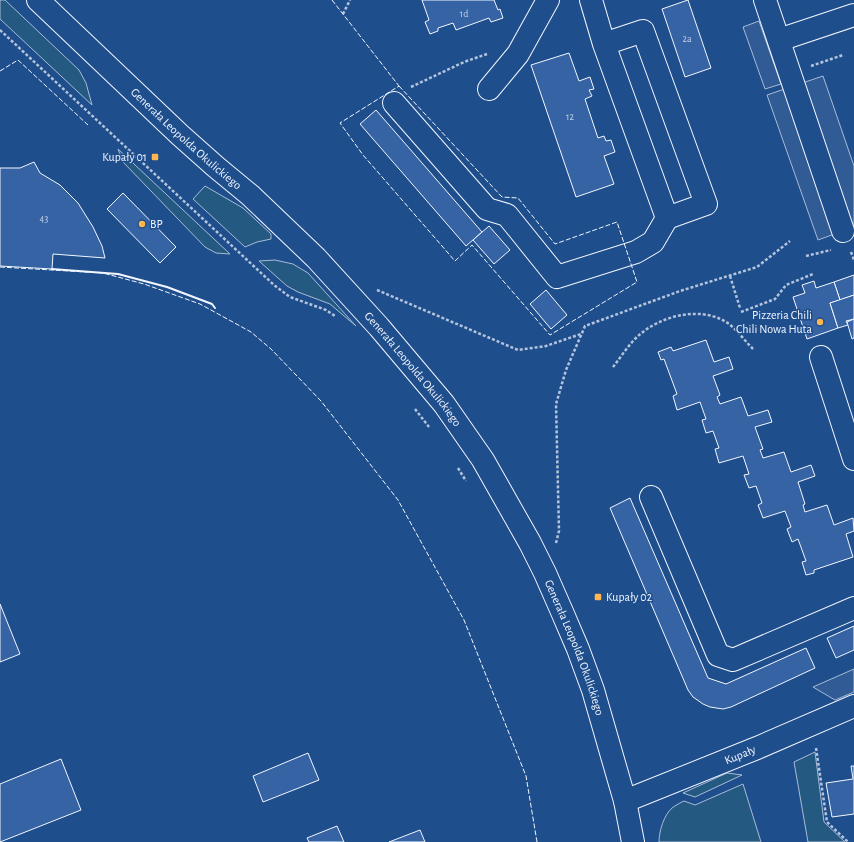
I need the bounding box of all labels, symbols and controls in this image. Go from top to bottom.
house number: 1d [460,9,468,19]
house number: 2a [682,34,692,44]
street label: Generała Leopolda Okulickiego [129,86,244,192]
house number: 12 [566,112,574,122]
place label: Kupały 01 [102,151,147,164]
marker: Kupały 01 [150,152,160,162]
house number: 43 [40,214,48,224]
place label: BP [150,218,163,230]
marker: BP [137,219,147,229]
place label: Pizzeria Chili Chili Nowa Huta [736,309,812,335]
street label: Generała Leopolda Okulickiego [362,310,464,429]
marker: Pizzeria Chili Chili Nowa Huta [815,317,825,327]
street label: Generała Leopolda Okulickiego [543,578,606,717]
place label: Kupały 02 [606,591,653,604]
marker: Kupały 02 [593,592,603,602]
street label: Kupały [723,743,758,766]

